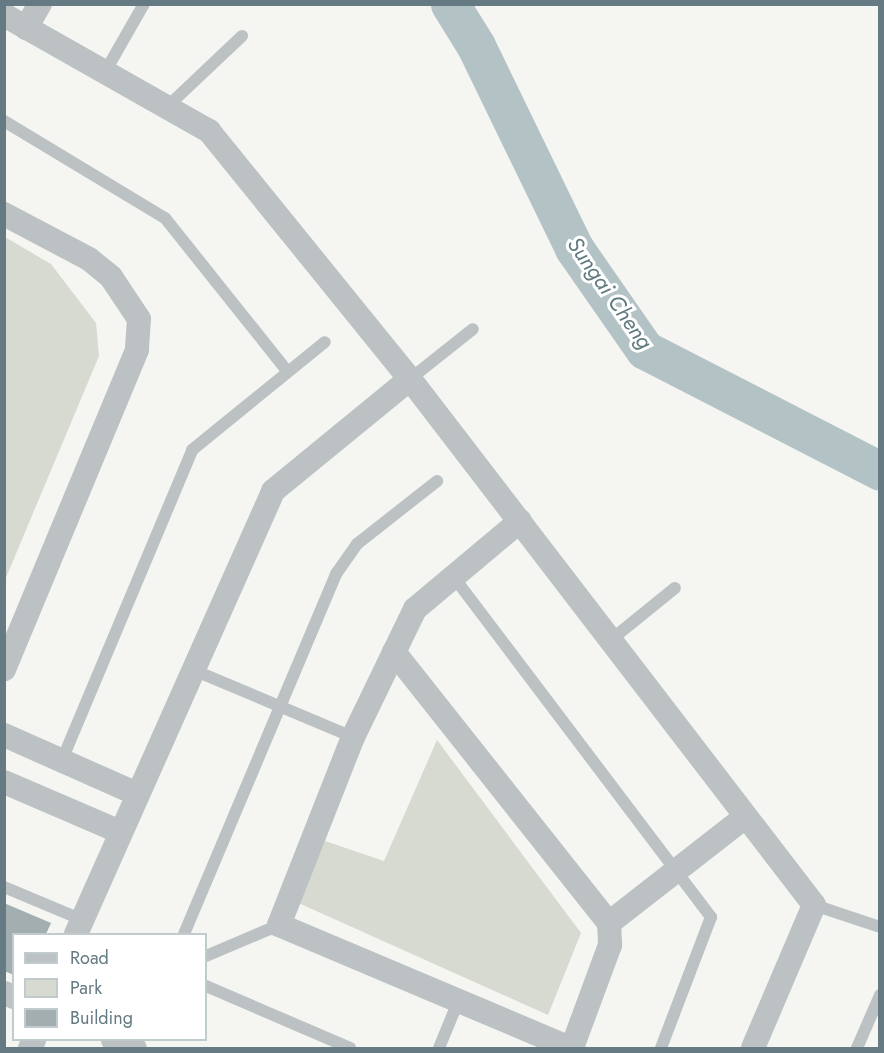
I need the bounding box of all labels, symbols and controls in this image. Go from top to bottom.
water label: Sungai Cheng [562,232,658,354]
legend [12,933,207,1041]
text: Road [70,945,109,971]
text: Park [70,975,102,1001]
text: Building [70,1005,133,1031]

